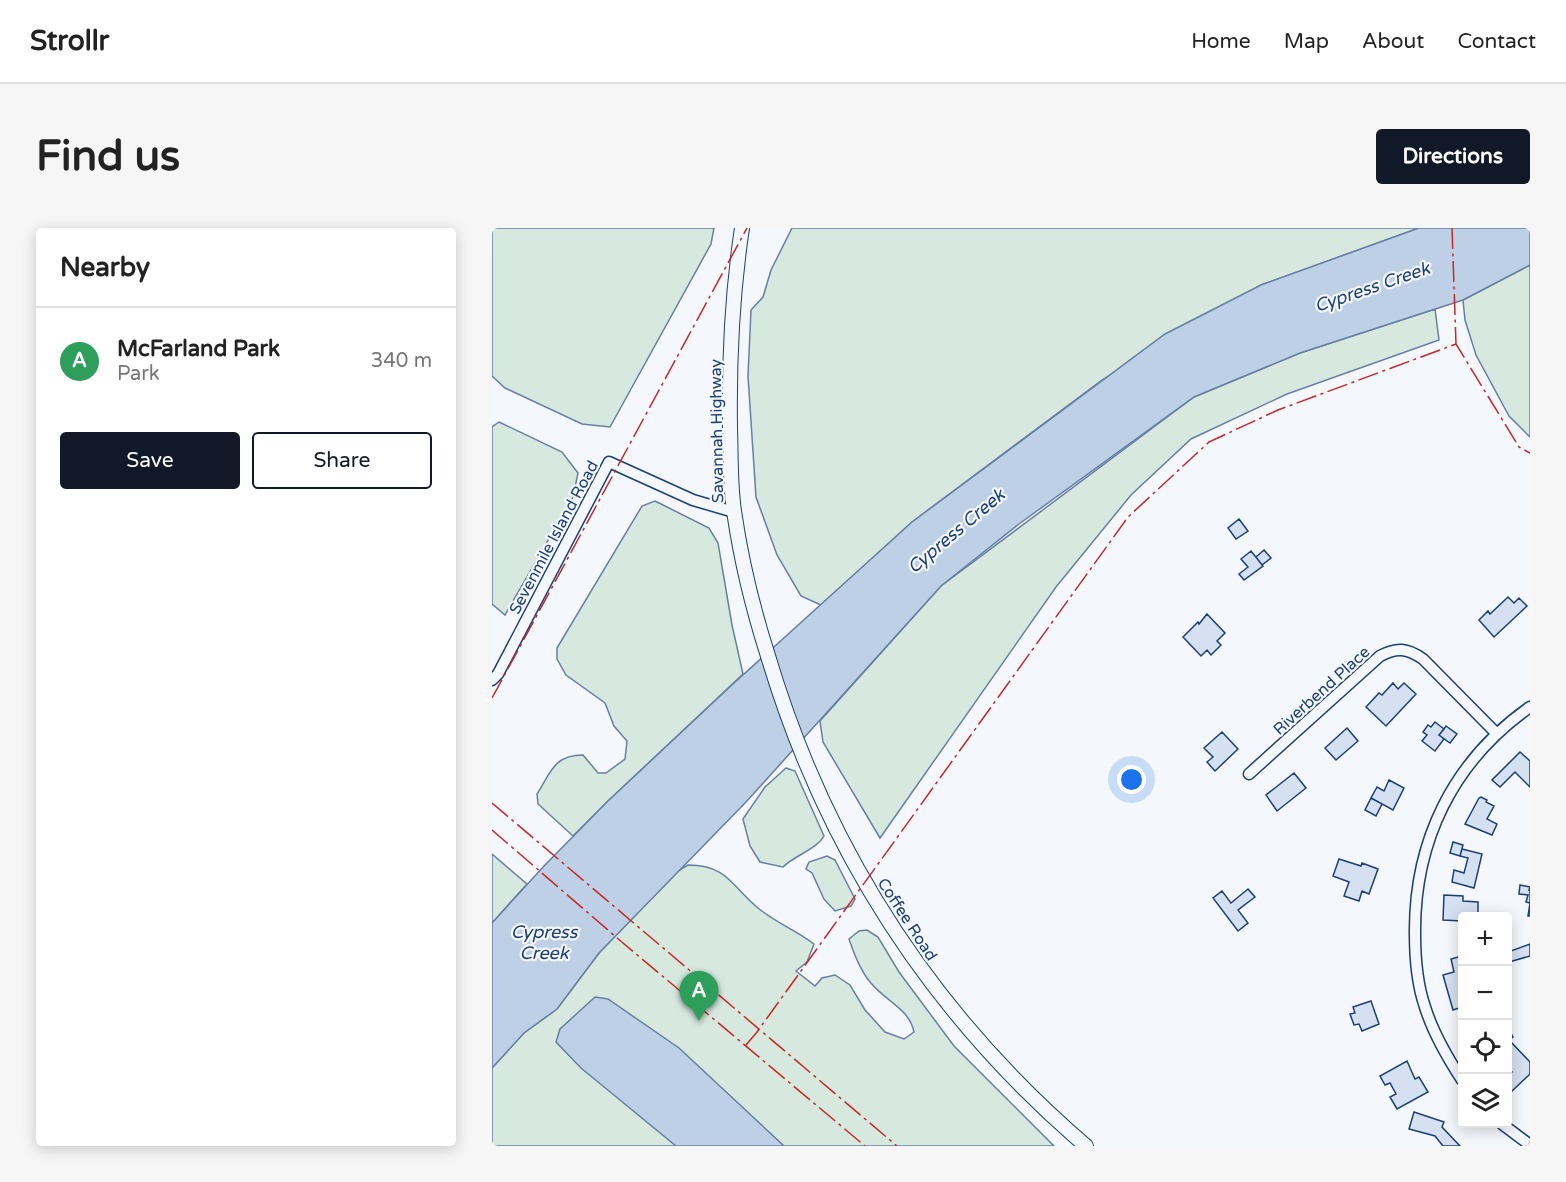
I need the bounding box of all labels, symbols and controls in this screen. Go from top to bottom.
text: Strollr [30,24,109,58]
text: Home [1191,29,1251,54]
text: Map [1284,29,1329,54]
text: About [1362,29,1424,54]
text: Contact [1457,29,1536,54]
button: Directions [1376,129,1530,184]
text: Find us [36,131,180,182]
text: Nearby [60,252,150,283]
water label: Cypress Creek [1311,257,1434,317]
text: McFarland Park [117,336,280,362]
text: A [72,349,87,373]
text: 340 m [371,349,432,373]
street label: Savannah Highway [706,358,728,503]
text: Park [117,362,160,386]
button: Save [60,432,240,489]
button: Share [252,432,432,489]
street label: Sevenmile Island Road [505,457,603,618]
water label: Cypress Creek [903,483,1010,578]
street label: Riverbend Place [1269,642,1374,739]
your location [1117,765,1146,794]
street label: Coffee Road [873,874,941,965]
map controls [1458,912,1512,1128]
button: + [1458,912,1512,966]
water label: Cypress Creek [511,921,579,964]
button: − [1458,966,1512,1020]
pin: A [680,972,718,1021]
button: locate [1458,1020,1512,1074]
button: layers [1458,1074,1512,1128]

